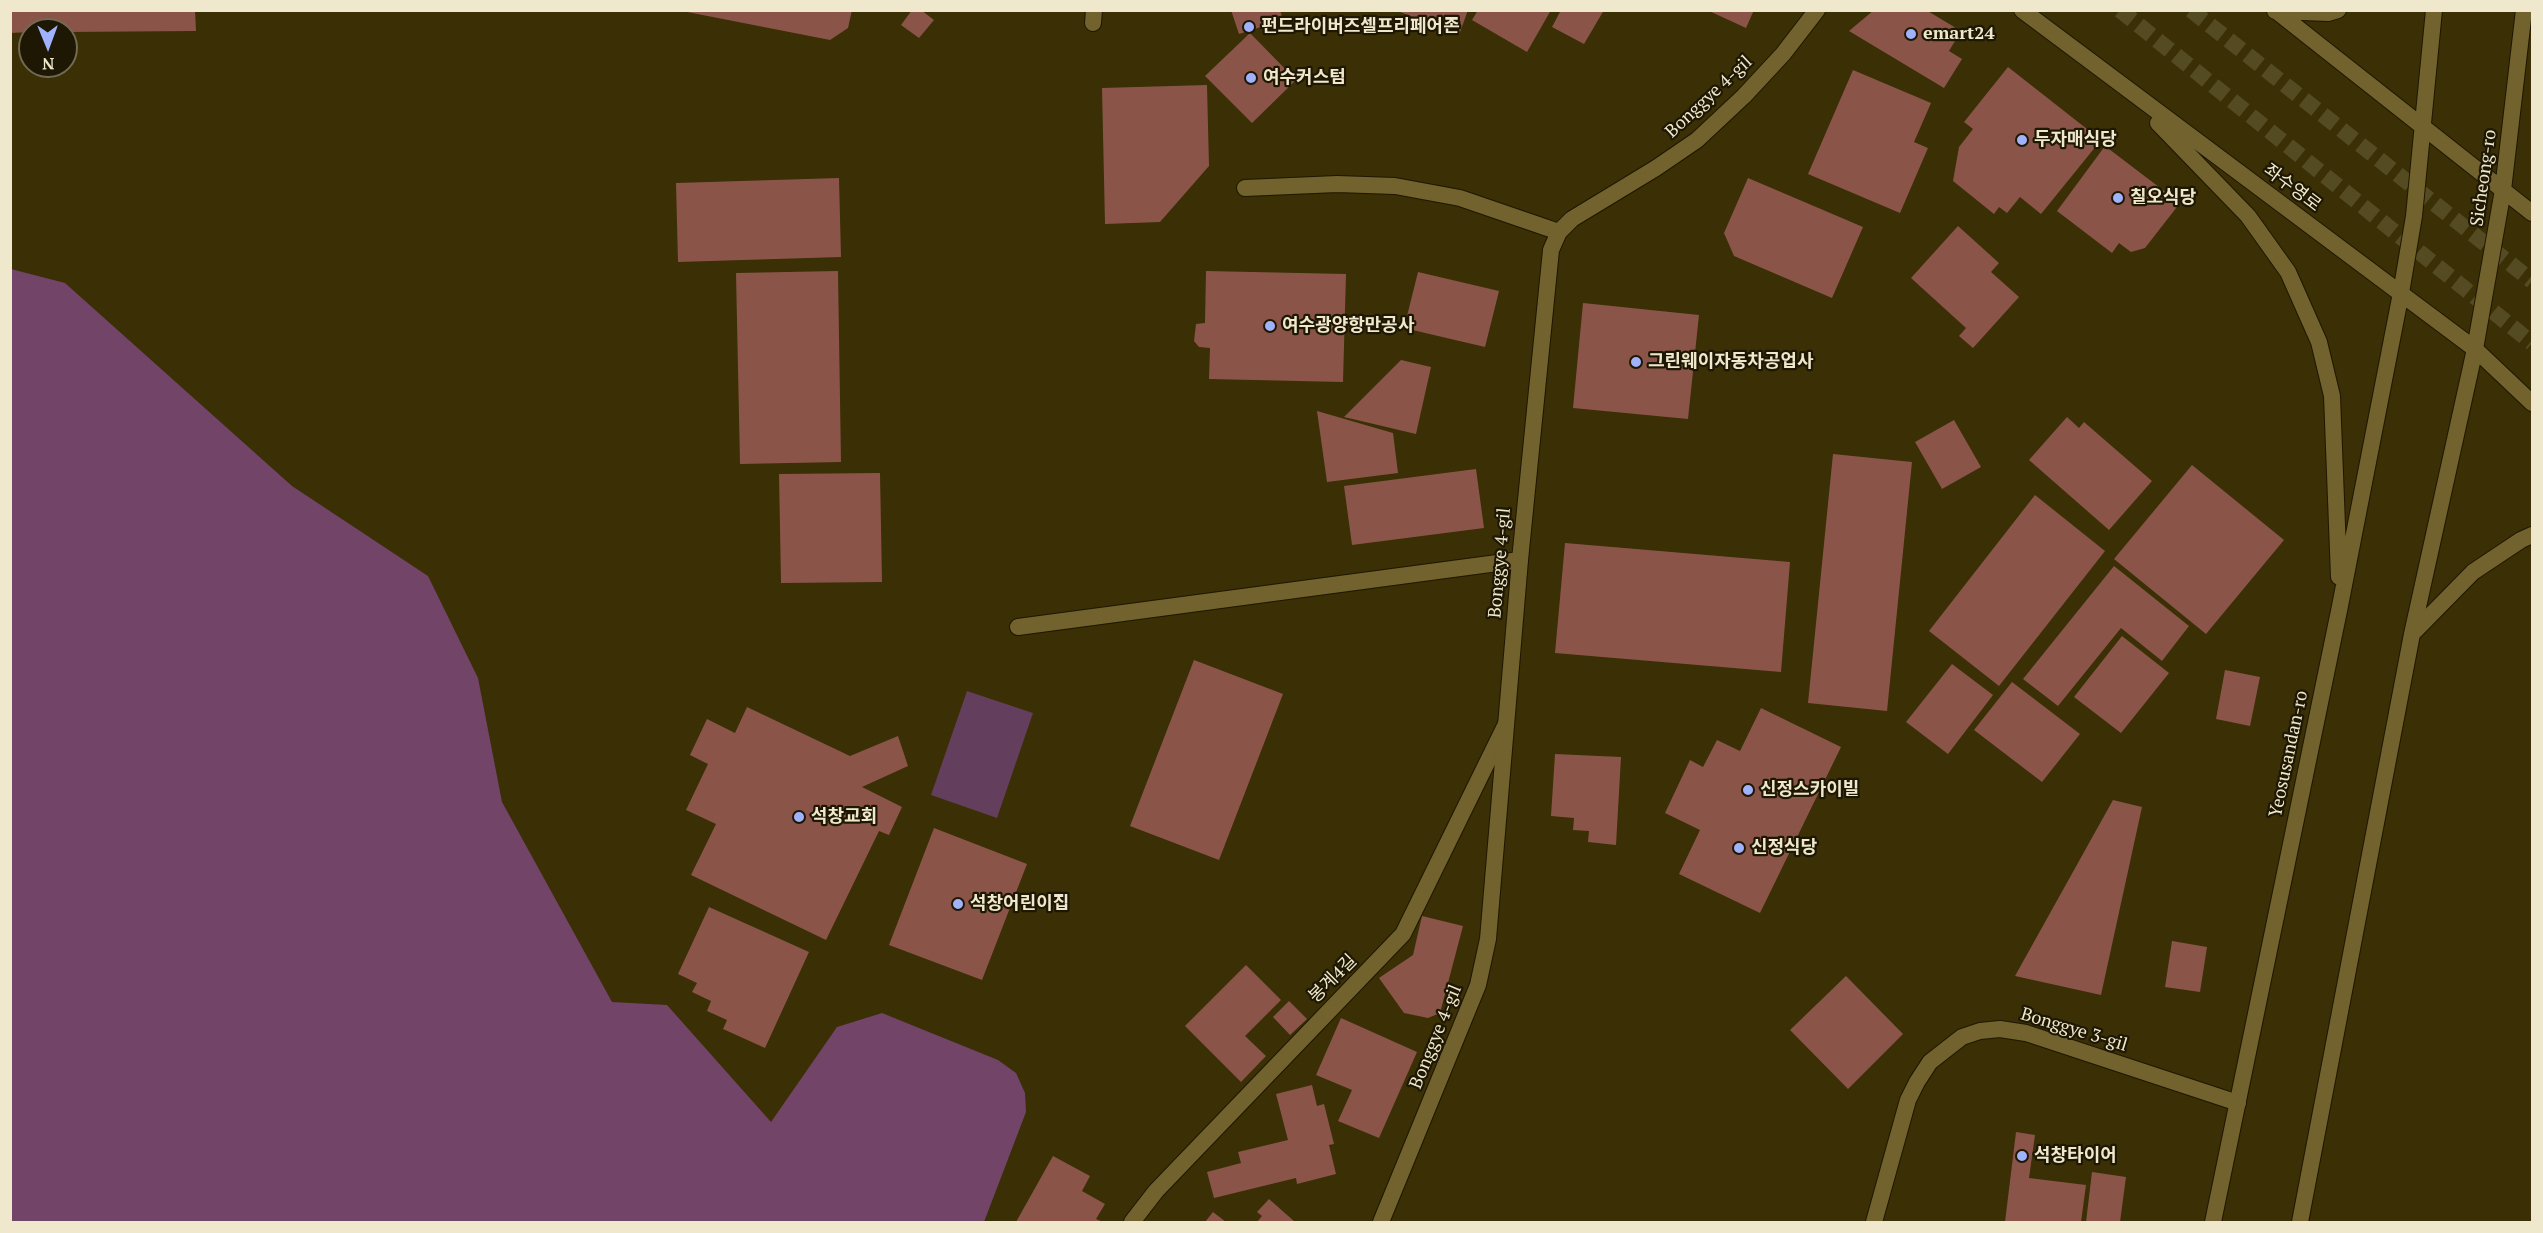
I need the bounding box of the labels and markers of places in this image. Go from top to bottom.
place label: 펀드라이버즈셀프리페어존 [1261,16,1460,38]
marker: 펀드라이버즈셀프리페어존 [1242,20,1256,34]
place label: emart24 [1923,23,1995,45]
marker: emart24 [1904,27,1918,41]
place label: 여수커스텀 [1263,67,1346,89]
marker: 여수커스텀 [1244,71,1258,85]
place label: 두자매식당 [2034,129,2117,151]
marker: 두자매식당 [2015,133,2029,147]
place label: 칠오식당 [2130,187,2196,209]
marker: 칠오식당 [2111,191,2125,205]
place label: 여수광양항만공사 [1282,315,1414,337]
marker: 여수광양항만공사 [1263,319,1277,333]
place label: 그린웨이자동차공업사 [1648,351,1814,373]
marker: 그린웨이자동차공업사 [1629,355,1643,369]
place label: 신정스카이빌 [1760,779,1859,801]
marker: 신정스카이빌 [1741,783,1755,797]
place label: 석창교회 [811,806,877,828]
marker: 석창교회 [792,810,806,824]
place label: 신정식당 [1751,837,1817,859]
marker: 신정식당 [1732,841,1746,855]
place label: 석창어린이집 [970,893,1069,915]
marker: 석창어린이집 [951,897,965,911]
place label: 석창타이어 [2034,1145,2117,1167]
marker: 석창타이어 [2015,1149,2029,1163]

